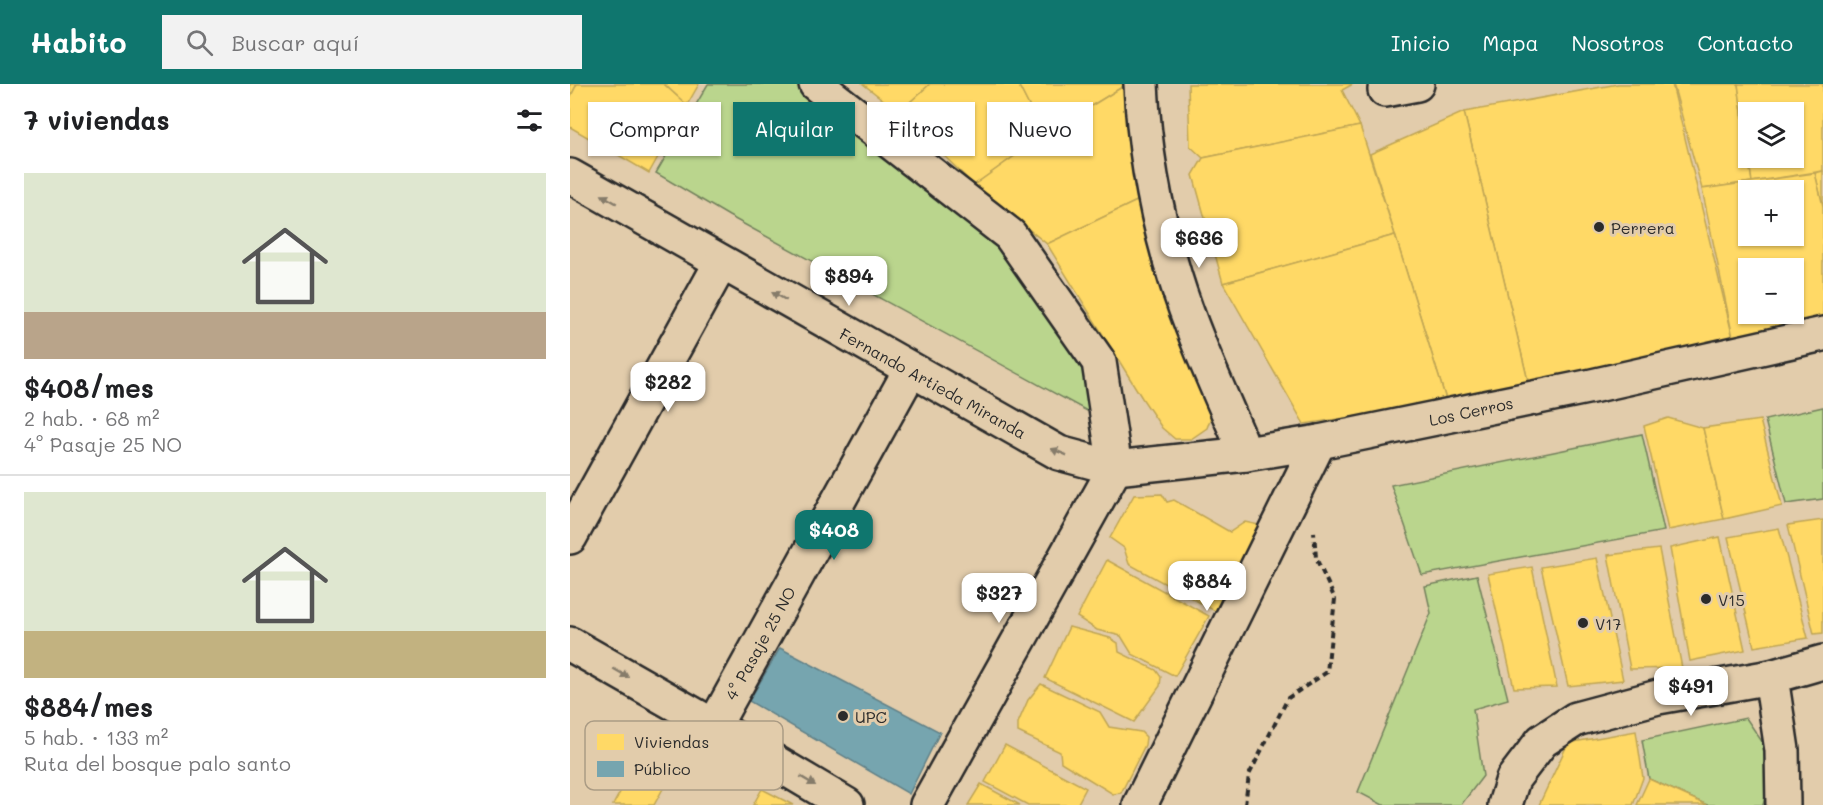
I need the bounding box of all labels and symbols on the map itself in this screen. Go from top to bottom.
one-way arrow [601,194,618,204]
place label: Perrera [1611,217,1675,238]
pin: $636 [1163,218,1235,269]
marker: Perrera [1592,220,1606,234]
pin: $894 [813,256,885,307]
one-way arrow [770,291,787,301]
street label: Fernando Artieda Miranda [836,323,1030,443]
pin: $282 [632,362,704,413]
street label: Los Cerros [1427,392,1515,430]
one-way arrow [1050,447,1068,456]
pin: $408 [798,510,870,561]
pin: $884 [1171,561,1243,612]
pin: $327 [963,573,1035,624]
street label: 4° Pasaje 25 NO [720,583,800,703]
place label: V15 [1718,589,1745,610]
marker: V15 [1699,592,1713,606]
place label: V17 [1595,613,1621,634]
marker: V17 [1576,616,1590,630]
pin: $491 [1655,666,1727,717]
one-way arrow [613,668,630,678]
place label: UPC [855,706,887,727]
marker: UPC [836,709,850,723]
legend [585,721,783,790]
text: Viviendas [634,731,709,752]
text: Público [634,758,691,779]
one-way arrow [800,776,816,787]

